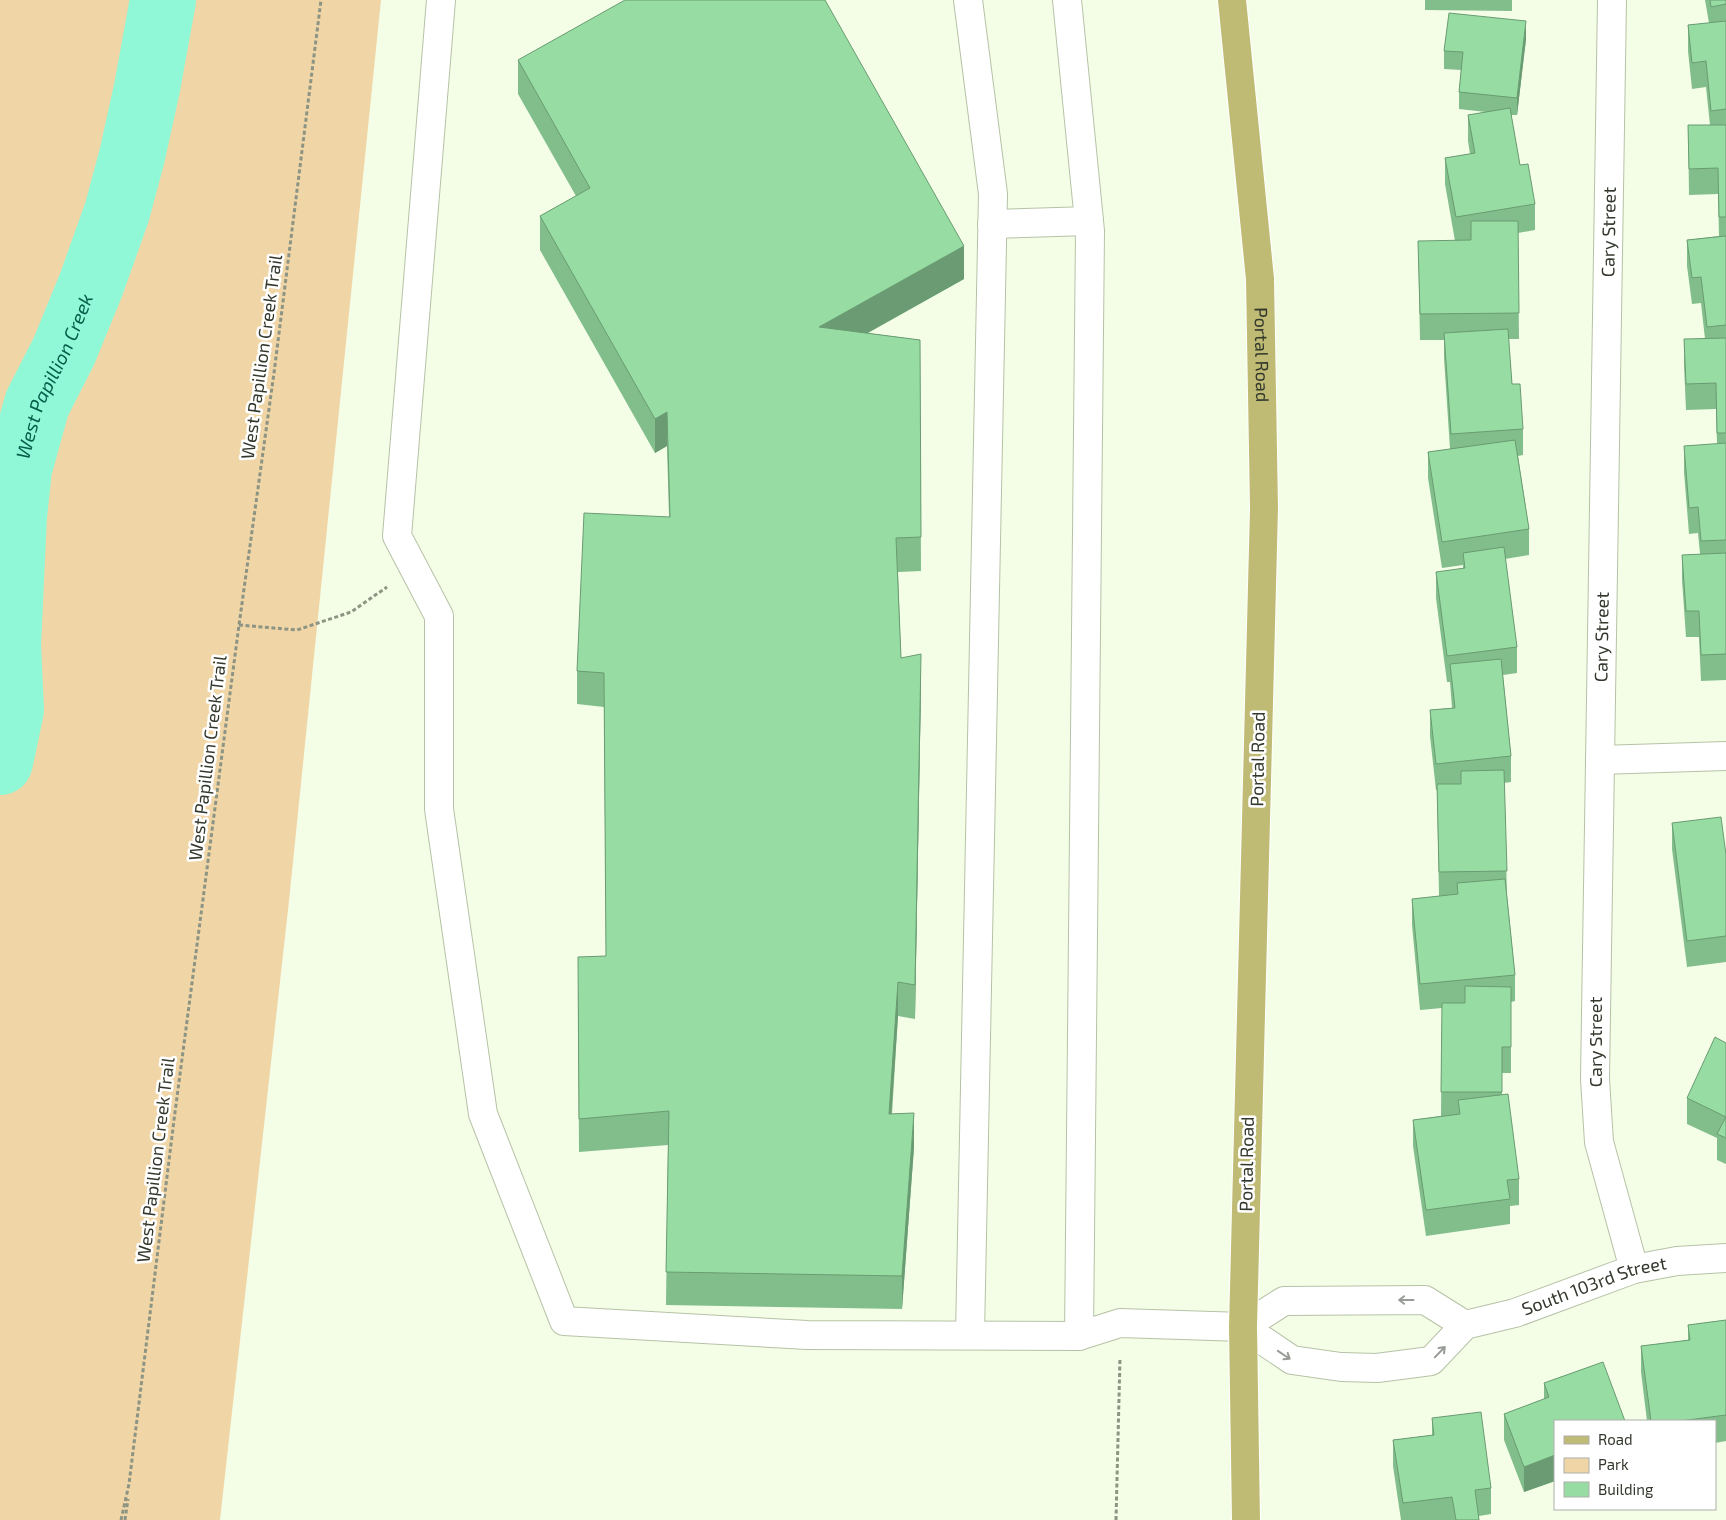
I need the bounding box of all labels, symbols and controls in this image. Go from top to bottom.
street label: Cary Street [1596,186,1620,277]
street label: West Papillion Creek Trail [236,252,286,461]
water label: West Papillion Creek [10,290,97,461]
street label: Portal Road [1250,307,1274,402]
street label: Cary Street [1589,591,1613,682]
street label: West Papillion Creek Trail [184,653,231,862]
street label: Portal Road [1245,711,1269,807]
street label: Cary Street [1584,997,1606,1087]
street label: West Papillion Creek Trail [132,1055,179,1264]
street label: Portal Road [1234,1116,1258,1212]
street label: South 103rd Street [1519,1251,1668,1319]
one-way arrow [1398,1295,1414,1305]
one-way arrow [1434,1345,1446,1358]
one-way arrow [1276,1350,1290,1360]
legend [1554,1420,1716,1510]
text: Road [1598,1430,1633,1448]
text: Park [1598,1455,1629,1473]
text: Building [1598,1480,1654,1498]

